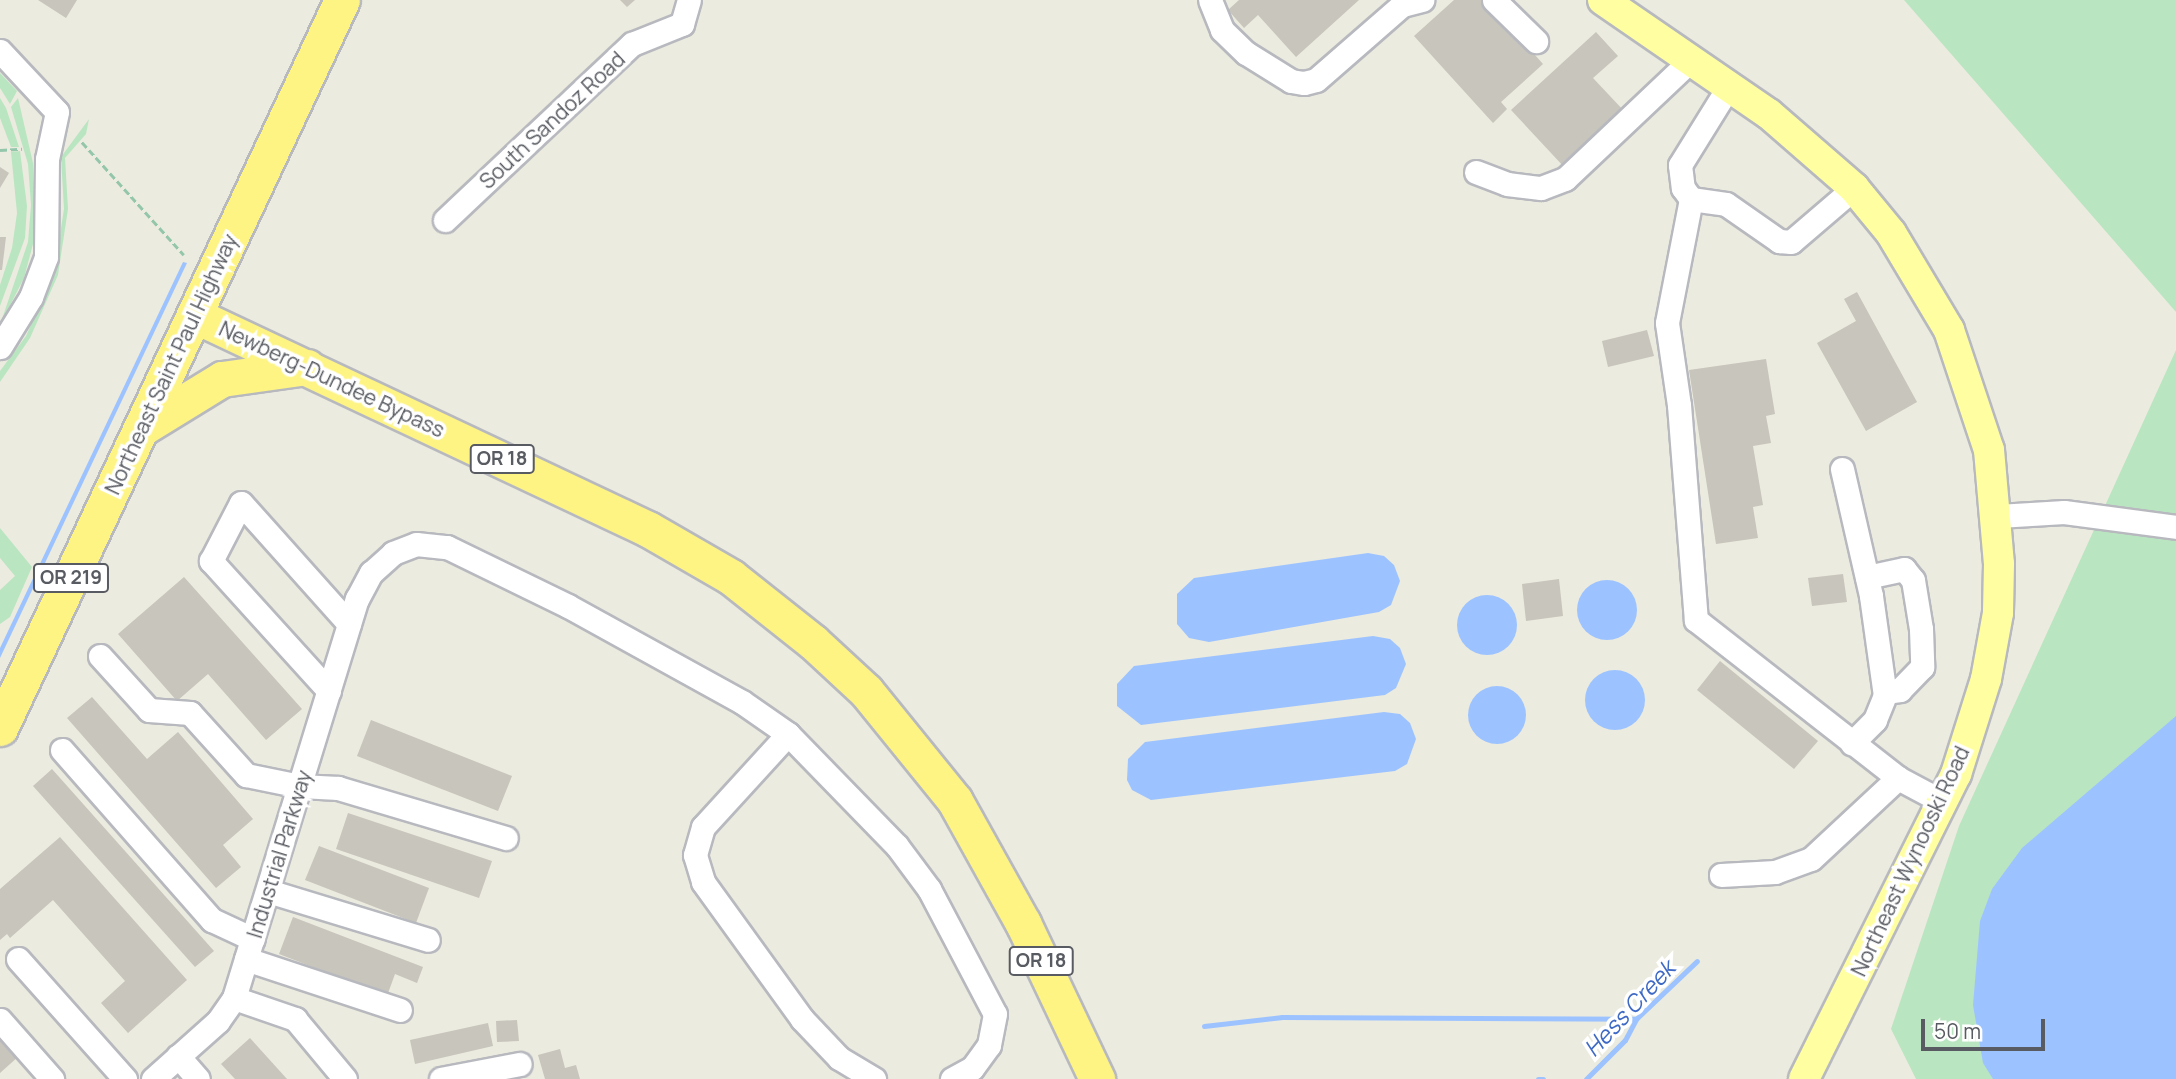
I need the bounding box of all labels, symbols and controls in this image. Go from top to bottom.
street label: South Sandoz Road [474,46,630,194]
street label: Northeast Saint Paul Highway [99,230,243,498]
street label: Newberg-Dundee Bypass [215,316,449,442]
road number: OR 18 [469,444,535,474]
road number: OR 219 [32,562,110,594]
street label: Northeast Wynooski Road [1846,742,1974,980]
street label: Industrial Parkway [241,767,317,941]
road number: OR 18 [1008,945,1074,976]
water label: Hess Creek [1578,954,1680,1062]
scale bar [1924,1006,2048,1050]
text: 50 m [1934,1017,1981,1045]

